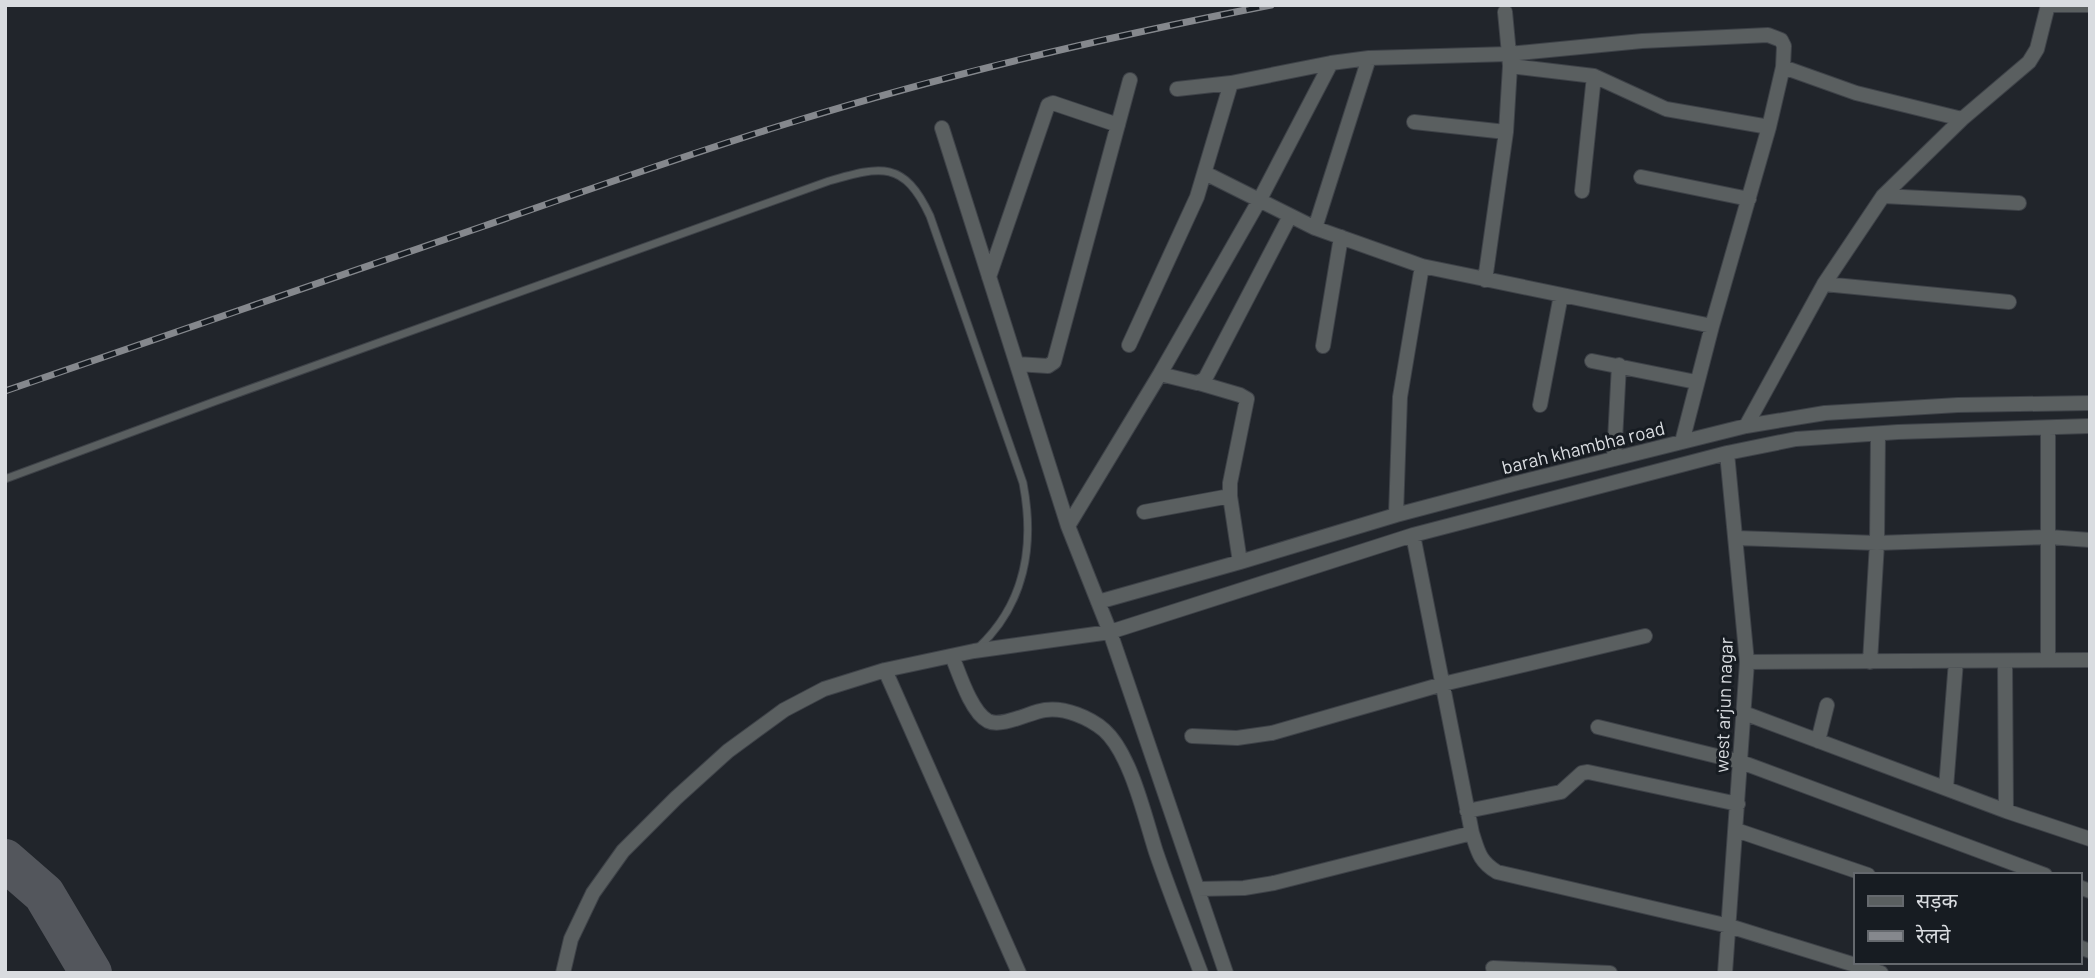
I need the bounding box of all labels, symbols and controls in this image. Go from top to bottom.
street label: barah khambha road [1499,416,1667,478]
street label: west arjun nagar [1709,637,1737,773]
legend [1854,873,2081,964]
text: सड़क [1916,887,1958,912]
text: रेलवे [1915,922,1951,947]

